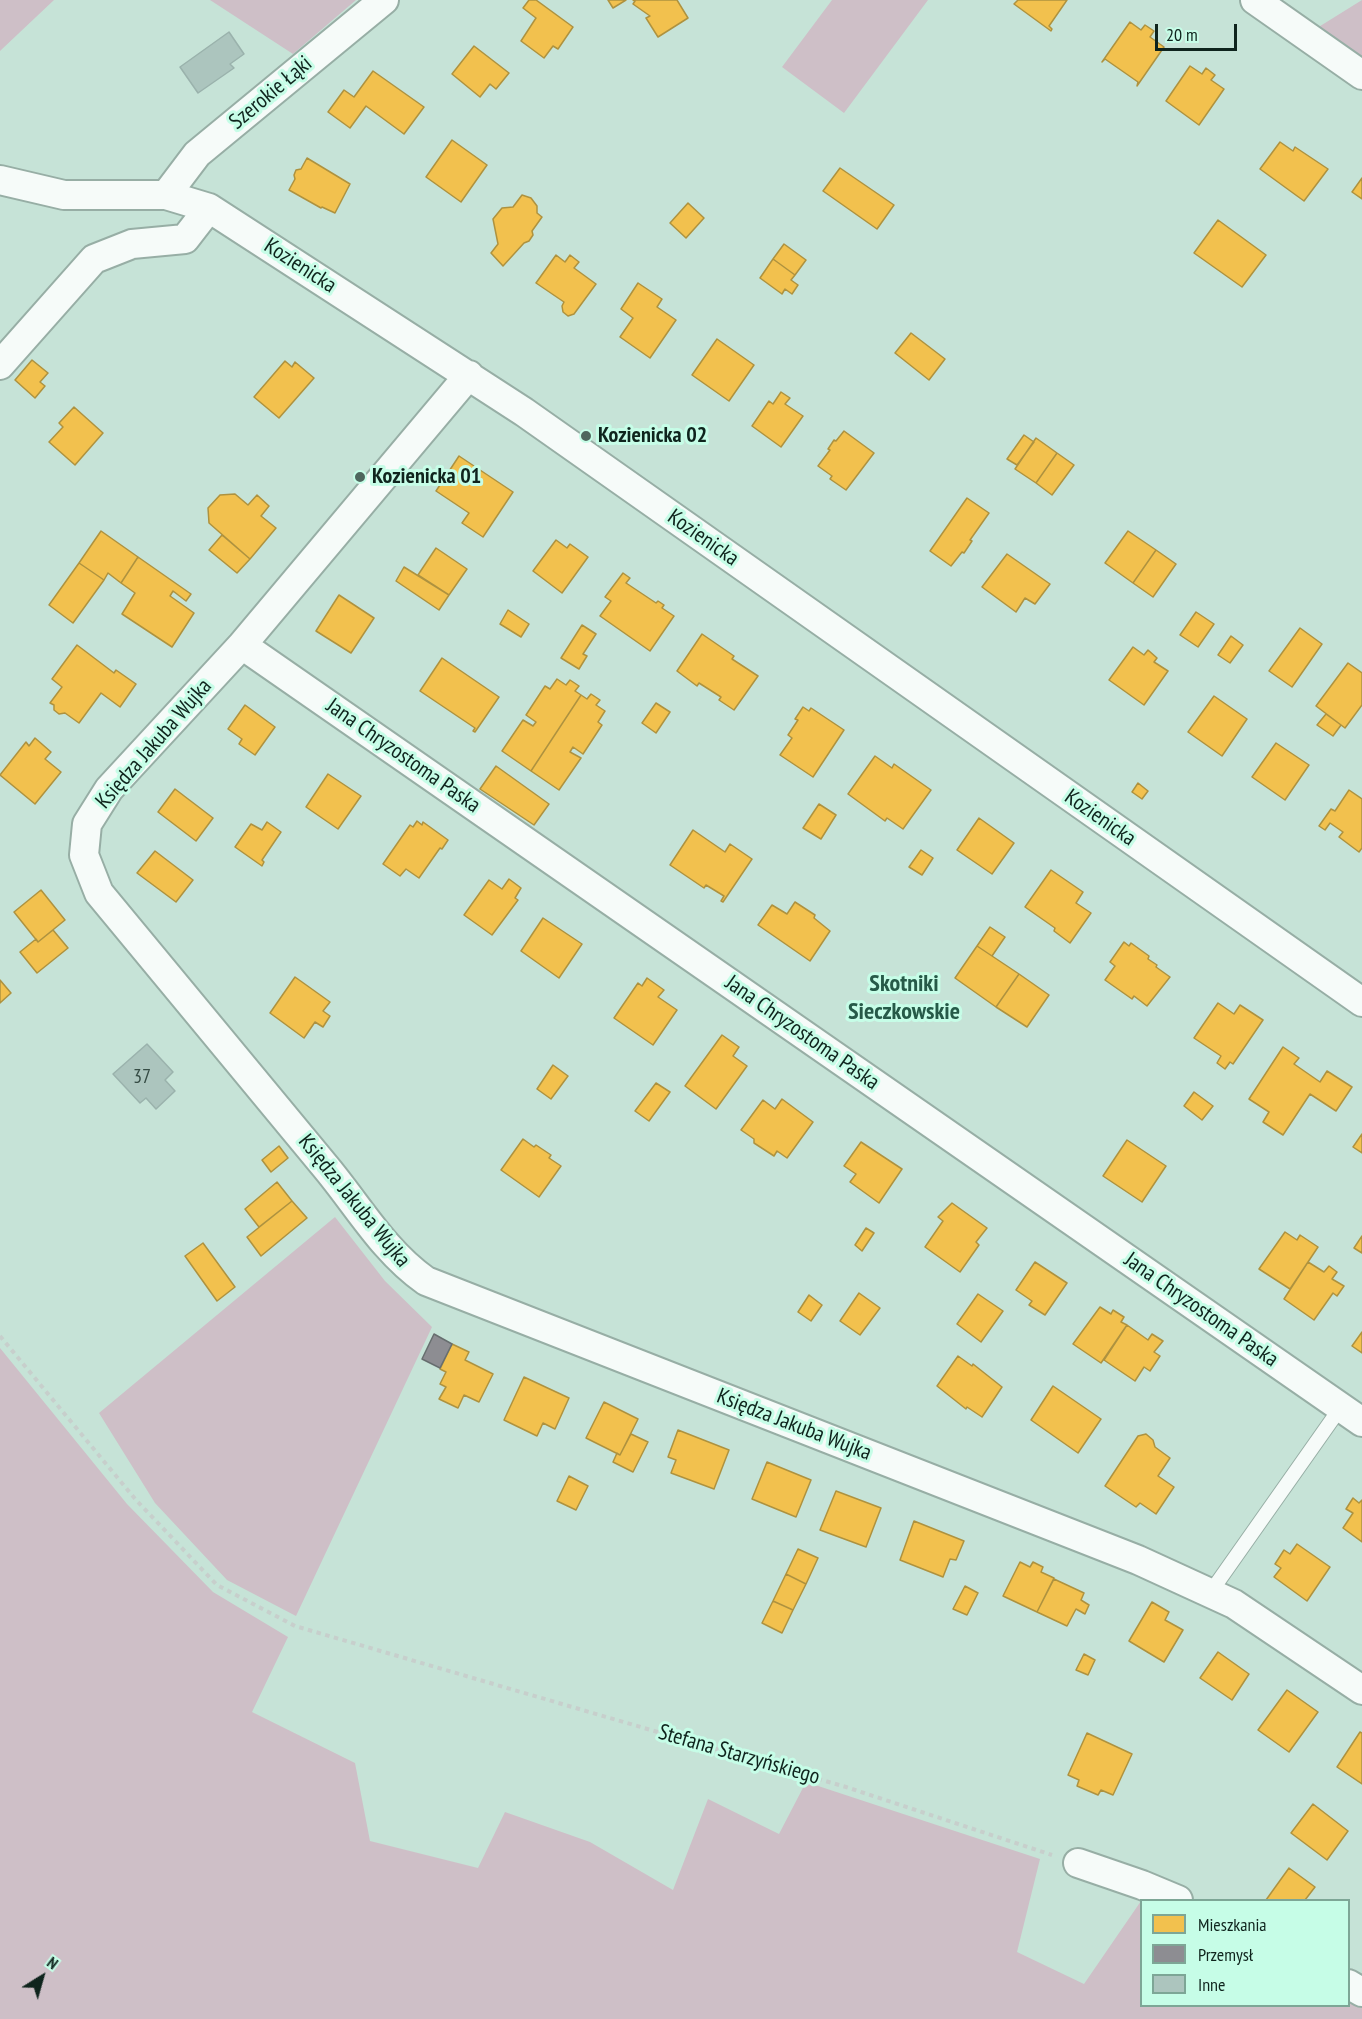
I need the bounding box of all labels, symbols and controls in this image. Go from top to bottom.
scale bar [1158,12,1240,50]
text: 20 m [1166,23,1198,46]
street label: Szerokie Łąki [224,51,318,135]
street label: Kozienicka [259,233,341,299]
place label: Kozienicka 02 [598,423,707,449]
marker: Kozienicka 02 [579,429,593,443]
place label: Kozienicka 01 [372,464,481,490]
marker: Kozienicka 01 [353,470,367,484]
street label: Kozienicka [662,504,744,572]
street label: Księdza Jakuba Wujka [90,674,218,814]
street label: Jana Chryzostoma Paska [321,693,485,819]
street label: Kozienicka [1059,784,1141,852]
street label: Jana Chryzostoma Paska [720,970,884,1096]
district label: Skotniki Sieczkowskie [848,970,960,1026]
house number: 37 [133,1065,151,1089]
street label: Księdza Jakuba Wujka [292,1129,416,1273]
street label: Jana Chryzostoma Paska [1119,1247,1283,1373]
street label: Księdza Jakuba Wujka [713,1383,875,1467]
street label: Stefana Starzyńskiego [655,1719,823,1791]
legend [1140,1899,1350,2007]
text: Mieszkania [1198,1913,1267,1936]
text: Przemysł [1198,1943,1253,1966]
north arrow [12,1947,72,2007]
text: N [43,1952,62,1973]
text: Inne [1198,1973,1225,1996]

